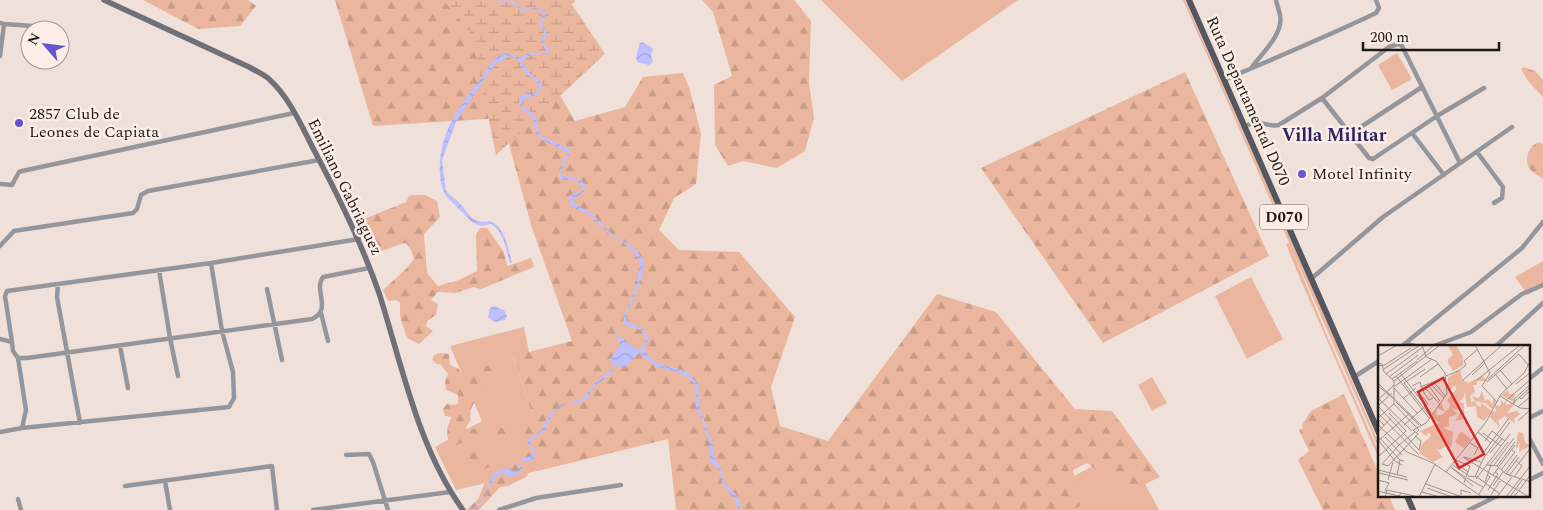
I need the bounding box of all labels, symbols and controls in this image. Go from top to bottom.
street label: Ruta Departamental D070 [1200,12,1296,190]
north arrow [20,20,70,70]
scale bar [1363,20,1499,52]
text: 200 m [1370,26,1409,49]
text: N [22,29,46,49]
place label: 2857 Club de Leones de Capiata [29,102,159,144]
street label: Emiliano Gabriaguez [301,114,389,260]
marker: 2857 Club de Leones de Capiata [13,117,25,129]
district label: Villa Militar [1282,122,1387,149]
place label: Motel Infinity [1312,162,1413,186]
marker: Motel Infinity [1296,168,1308,180]
road number: D070 [1260,204,1308,230]
inset map [1378,345,1530,498]

